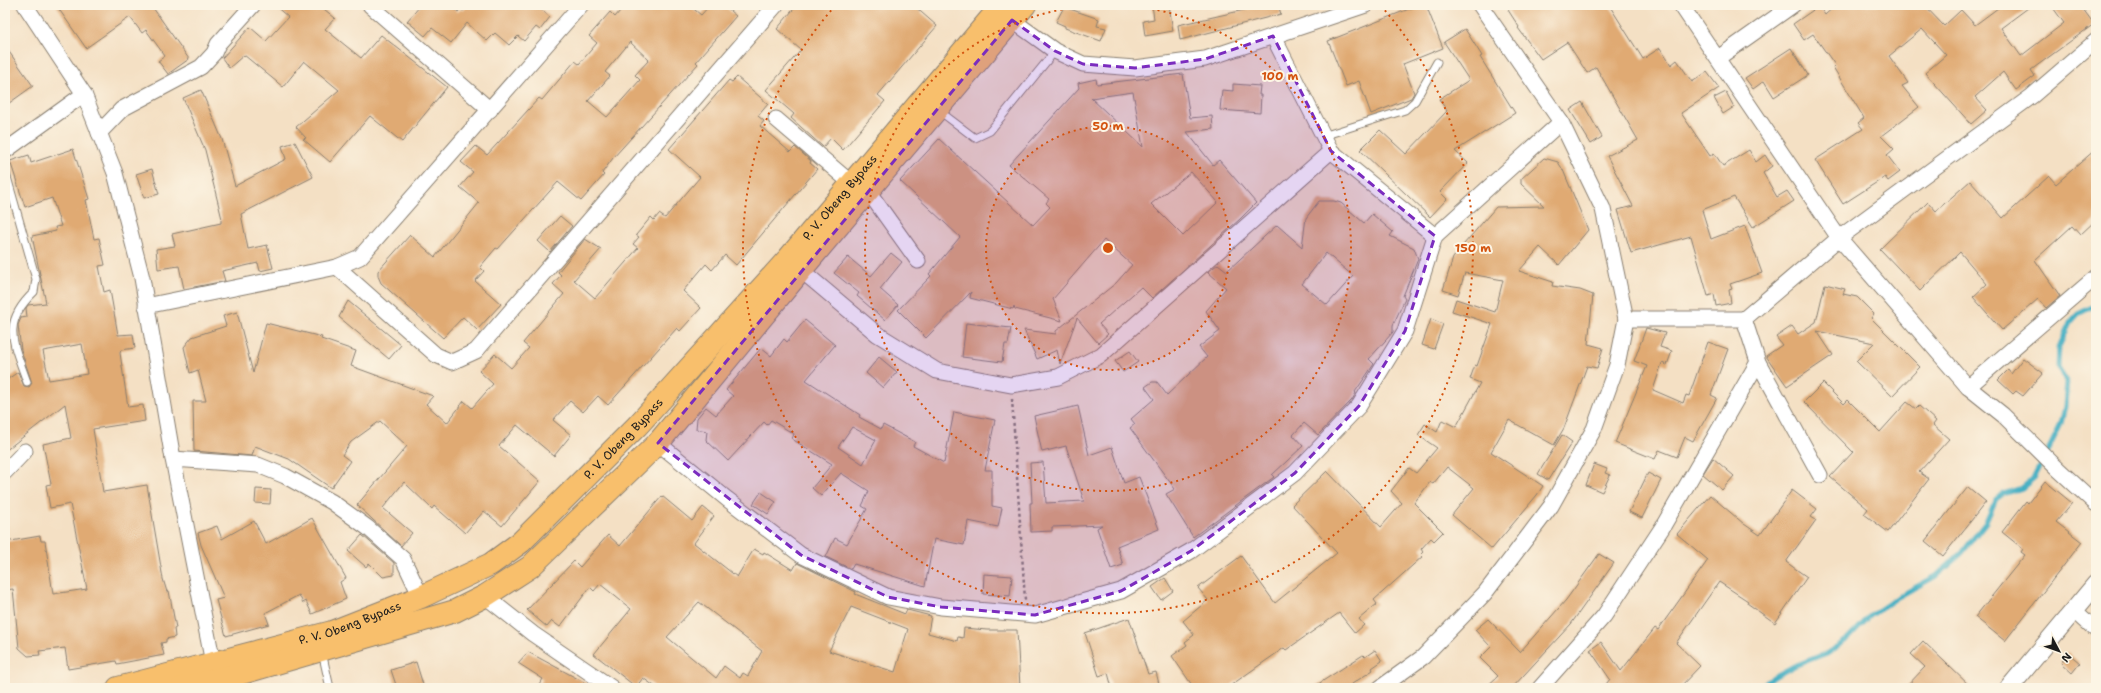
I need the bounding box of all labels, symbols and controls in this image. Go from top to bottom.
text: 100 m [1262,68,1299,84]
text: 50 m [1093,118,1124,134]
street label: P. V. Obeng Bypass [799,151,881,244]
text: 150 m [1455,240,1491,256]
centre of rings [1101,241,1115,255]
street label: P. V. Obeng Bypass [580,394,667,483]
street label: P. V. Obeng Bypass [297,598,403,648]
north arrow [2039,631,2079,671]
text: N [2057,649,2075,666]

